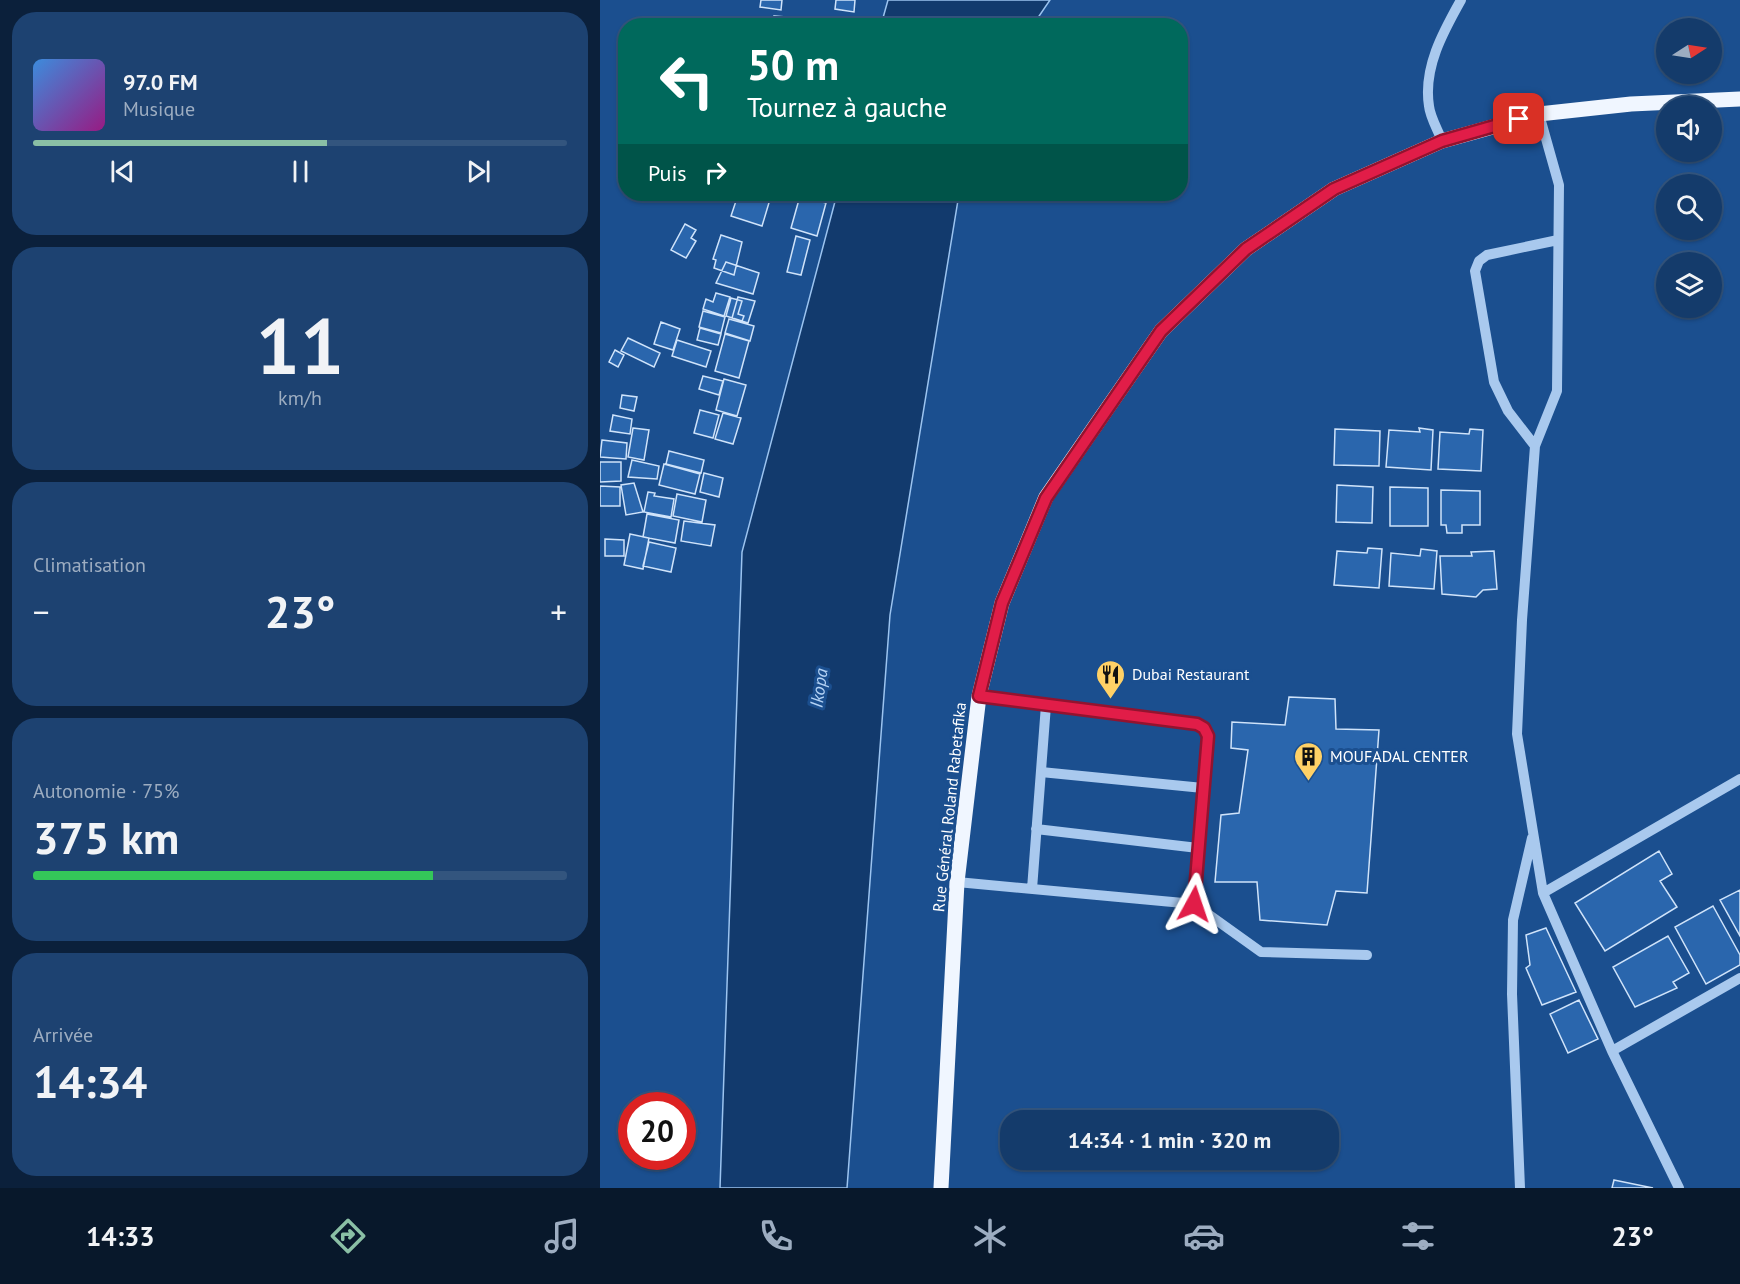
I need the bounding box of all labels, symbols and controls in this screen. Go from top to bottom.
north arrow [1656,18,1722,84]
map controls [1656,18,1722,318]
text: 50 m [747,37,839,92]
icon: left [648,42,726,120]
text: 97.0 FM [123,68,198,96]
text: Tournez à gauche [747,90,947,124]
pin [1493,93,1544,144]
text: Musique [123,96,195,122]
button: sound [1656,96,1722,162]
icon: arrive [1502,102,1535,135]
icon: previous [106,155,139,188]
icon: pause [284,155,317,188]
icon: next [462,155,495,188]
icon: right [699,156,732,189]
text: Puis [648,159,687,187]
button: search [1656,174,1722,240]
button: layers [1656,252,1722,318]
text: 11 [256,295,344,396]
text: km/h [278,385,322,411]
text: Climatisation [33,552,146,578]
text: 23° [265,582,335,640]
text: − [33,590,50,633]
text: + [550,590,567,633]
restaurant icon: Dubai Restaurant [1095,658,1127,700]
place label: Dubai Restaurant [1132,664,1250,684]
water label: Ikopa [804,667,833,709]
street label: Rue Général Roland Rabetafika [928,701,970,913]
building icon: MOUFADAL CENTER [1293,740,1325,782]
place label: MOUFADAL CENTER [1330,746,1468,766]
text: Autonomie · 75% [33,778,179,804]
text: 375 km [33,808,179,866]
position arrow [1162,872,1226,936]
text: Arrivée [33,1022,93,1048]
text: 14:34 [33,1052,147,1110]
speed limit sign: 20 [618,1092,696,1170]
text: 14:34 · 1 min · 320 m [1068,1126,1271,1154]
icon: directions [327,1215,369,1257]
icon: music [541,1215,583,1257]
icon: phone [755,1215,797,1257]
icon: climate [969,1215,1011,1257]
icon: car [1183,1215,1225,1257]
icon: filters [1397,1215,1439,1257]
text: 14:33 [86,1219,155,1253]
text: 23° [1611,1219,1654,1253]

